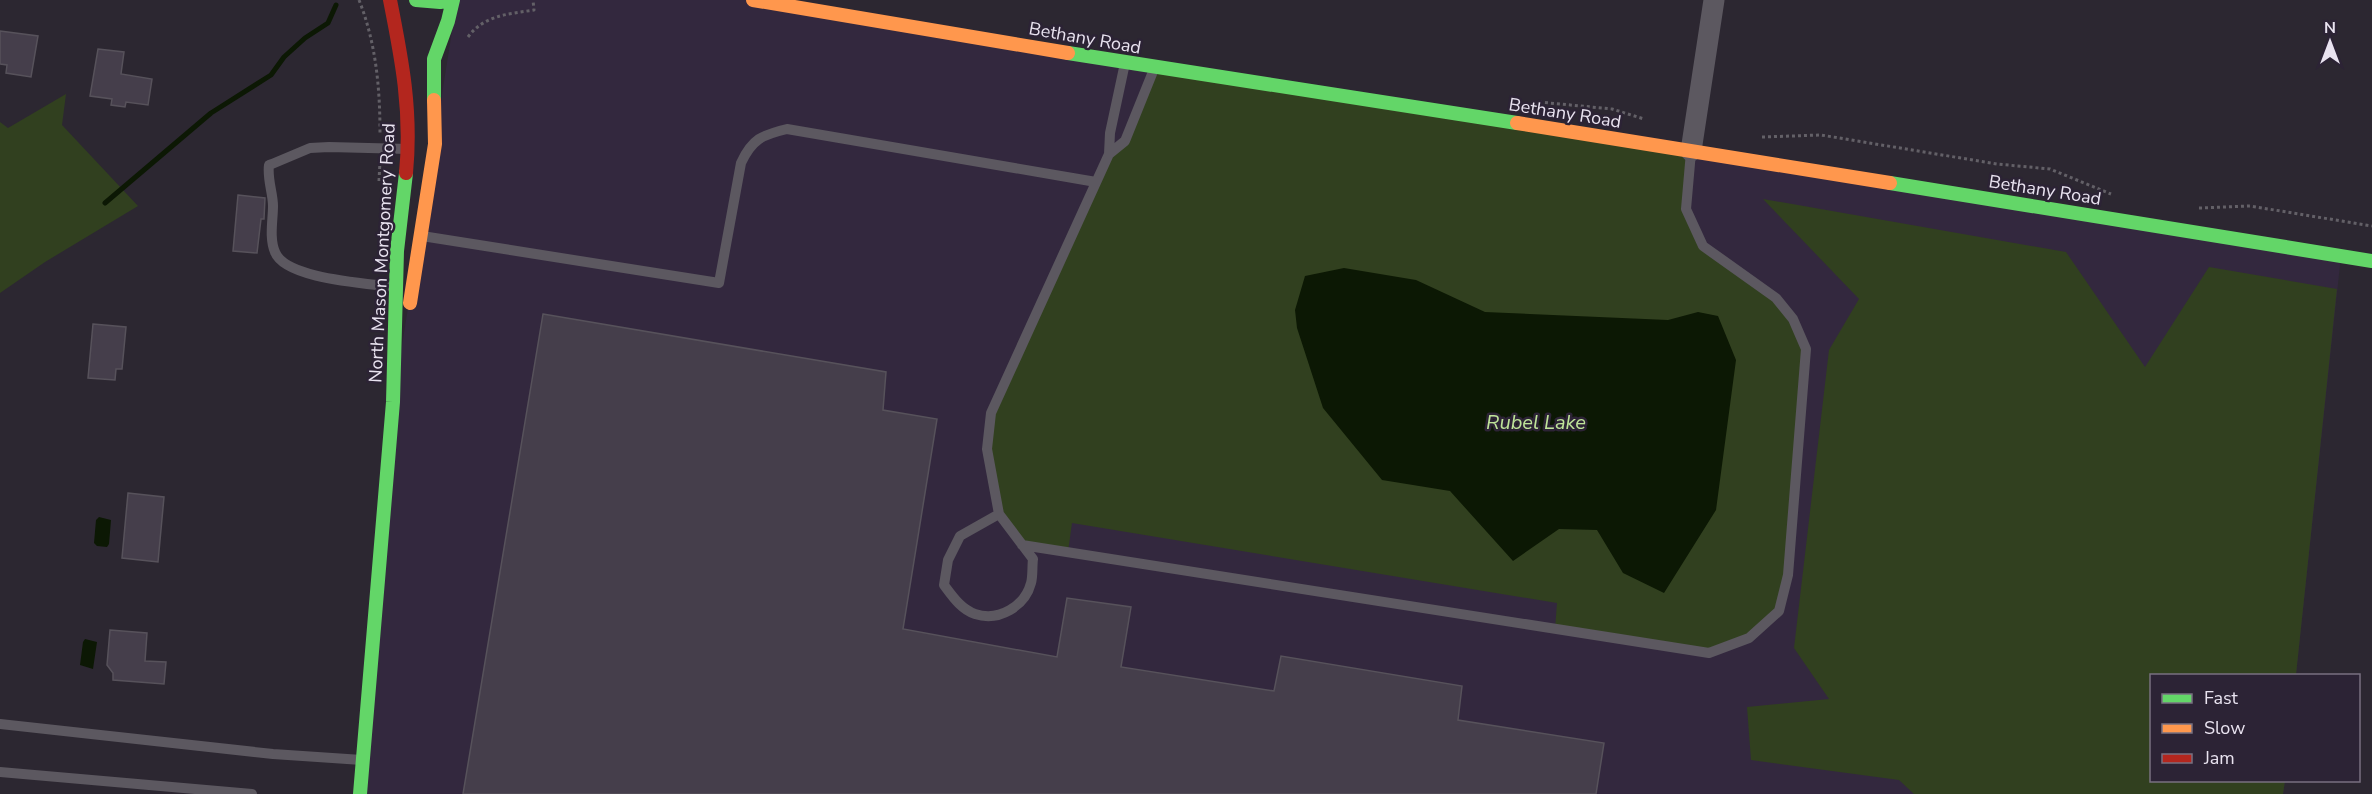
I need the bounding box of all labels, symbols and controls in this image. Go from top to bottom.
north arrow [2300,12,2360,72]
street label: Bethany Road [1027,16,1143,60]
text: N [2324,17,2336,39]
street label: Bethany Road [1507,92,1623,134]
street label: North Mason Montgomery Road [363,123,401,383]
street label: Bethany Road [1987,169,2103,211]
water label: Rubel Lake [1486,409,1586,436]
legend [2150,674,2360,782]
text: Fast [2204,686,2239,710]
text: Slow [2204,716,2245,740]
text: Jam [2203,746,2235,770]

